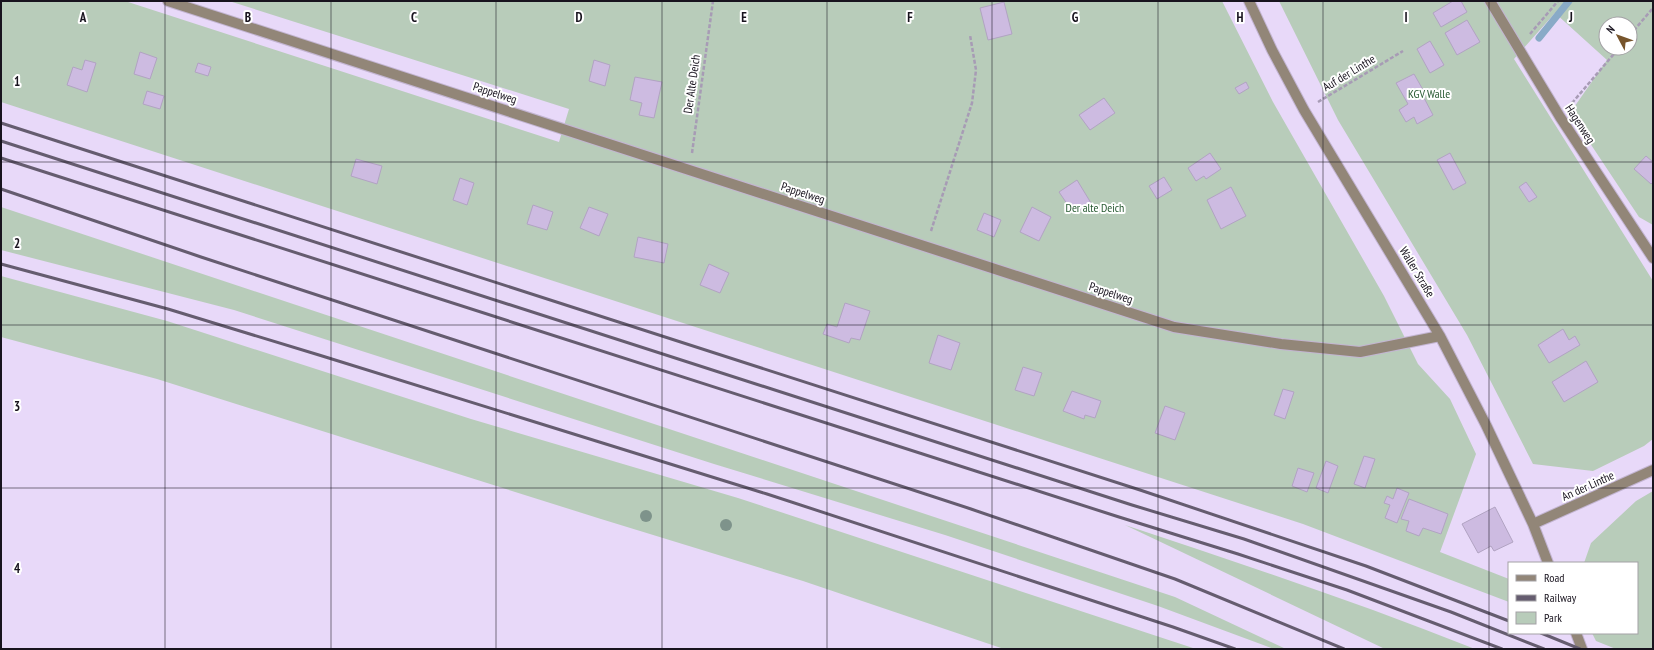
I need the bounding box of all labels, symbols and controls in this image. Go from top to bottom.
text: A [79,9,87,26]
text: B [245,9,251,26]
text: C [411,9,417,26]
text: D [576,9,583,26]
text: E [741,9,747,26]
text: F [907,9,913,26]
text: G [1072,9,1079,26]
text: H [1237,9,1244,26]
text: I [1404,9,1408,26]
text: J [1568,9,1573,26]
north arrow [1598,16,1638,56]
text: N [1603,23,1618,36]
street label: Auf der Linthe [1320,51,1378,94]
street label: Der Alte Deich [680,53,703,114]
text: 1 [14,73,20,90]
street label: Pappelweg [471,78,519,107]
park label: KGV Walle [1408,86,1450,101]
street label: Hagenweg [1562,101,1599,146]
street label: Pappelweg [779,178,827,207]
park label: Der alte Deich [1066,200,1124,215]
text: 2 [14,235,20,252]
street label: Waller Straße [1397,244,1438,300]
street label: Pappelweg [1087,278,1135,307]
text: 3 [14,398,20,415]
street label: An der Linthe [1559,467,1616,504]
text: 4 [14,560,21,577]
legend [1508,562,1638,634]
text: Road [1544,570,1564,585]
text: Railway [1544,590,1577,605]
text: Park [1544,610,1562,625]

